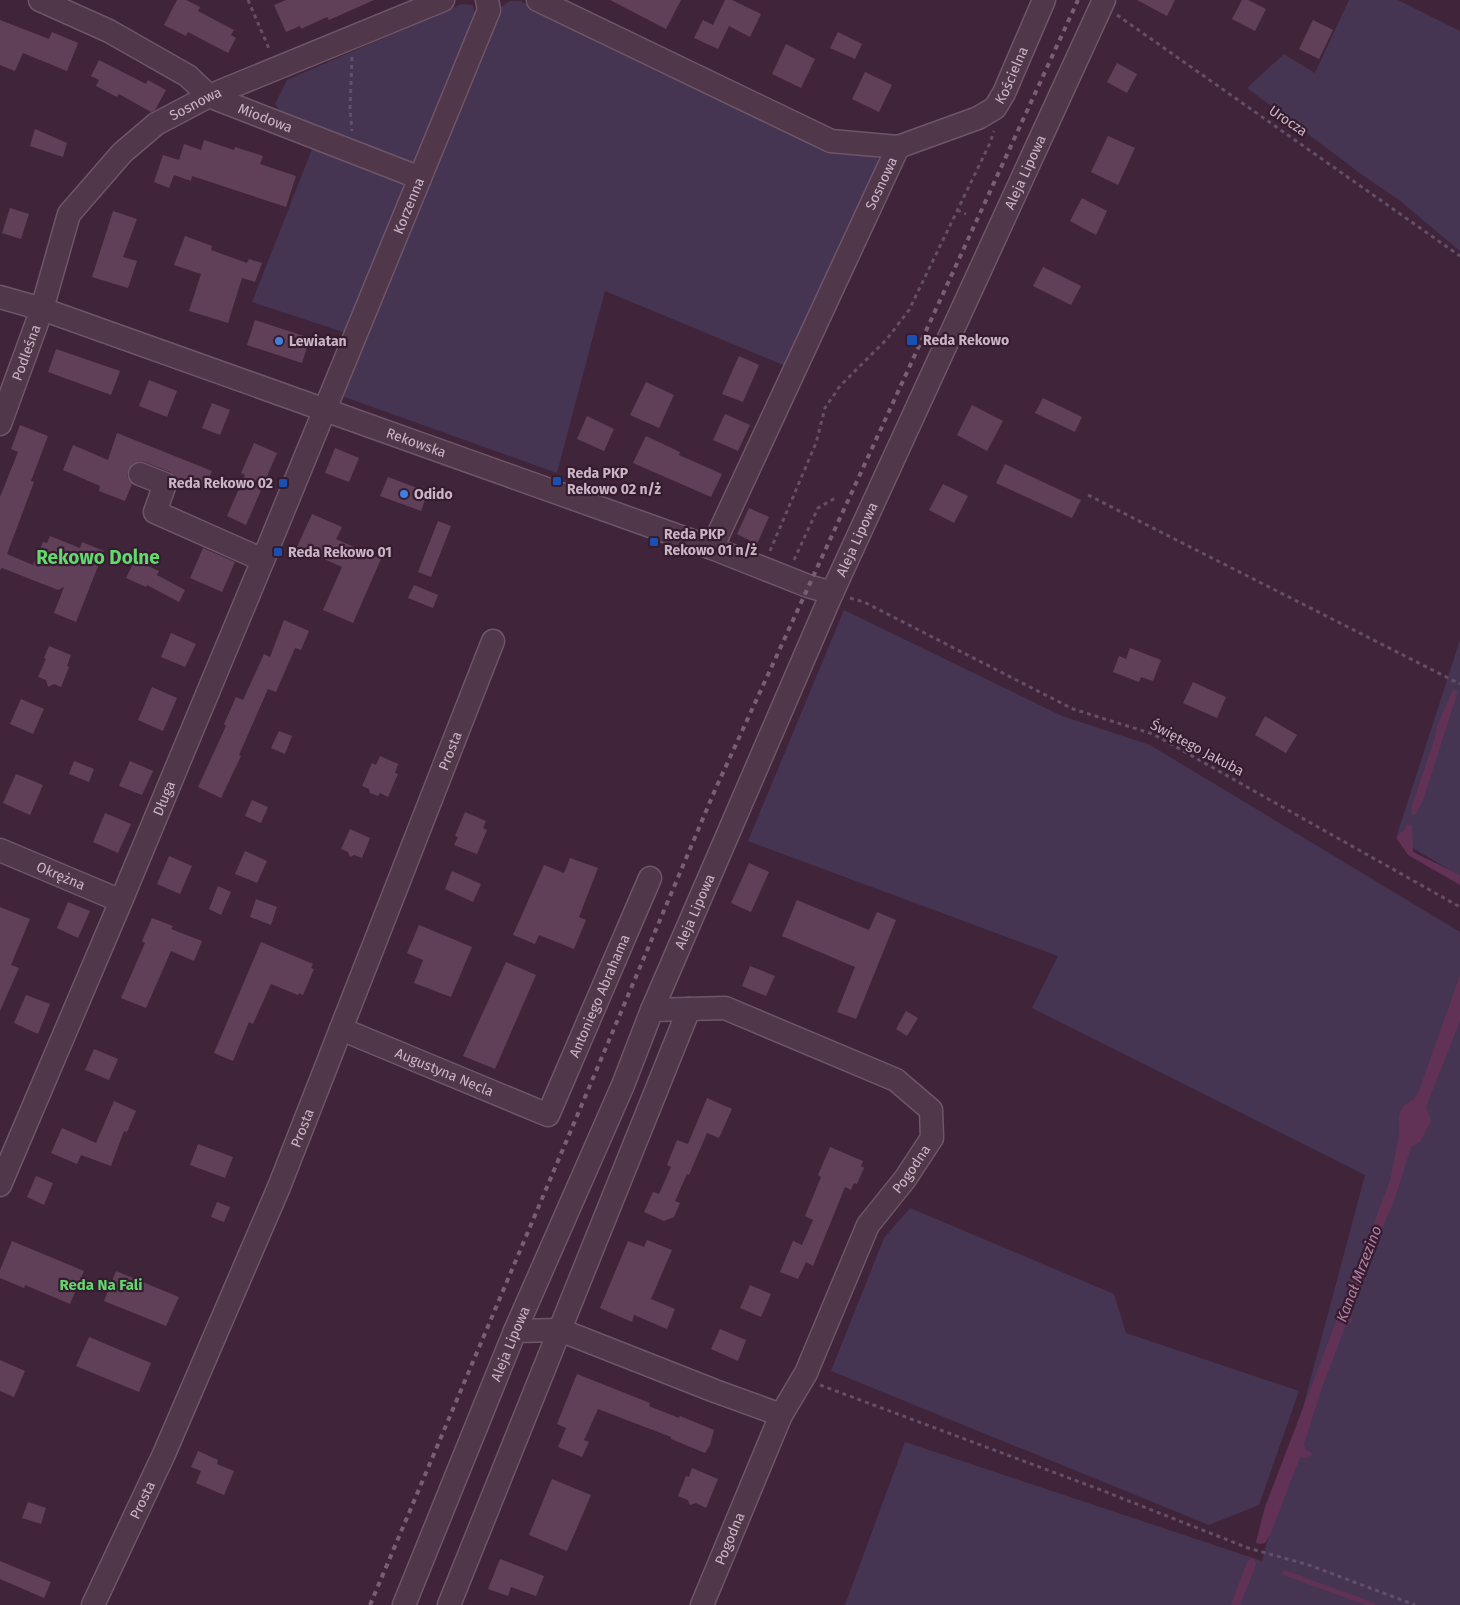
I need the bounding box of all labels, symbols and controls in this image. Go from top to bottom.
street label: Kościelna [991,44,1031,107]
street label: Sosnowa [166,83,224,124]
street label: Miodowa [236,100,295,136]
street label: Urocza [1266,102,1310,140]
street label: Aleja Lipowa [1001,132,1049,212]
street label: Sosnowa [862,154,901,212]
street label: Korzenna [389,175,428,236]
street label: Podleśna [8,322,44,383]
place label: Reda Rekowo [923,332,1009,349]
place label: Lewiatan [289,333,347,350]
marker: Reda Rekowo [905,333,919,347]
marker: Lewiatan [273,335,285,347]
street label: Rekowska [384,424,448,461]
place label: Reda PKP Rekowo 02 n/ż [567,465,661,498]
place label: Reda Rekowo 02 [168,475,273,492]
marker: Reda PKP Rekowo 02 n/ż [551,475,563,487]
marker: Reda Rekowo 02 [277,477,289,489]
place label: Odido [414,486,453,503]
marker: Odido [398,488,410,500]
street label: Aleja Lipowa [832,499,881,579]
place label: Reda PKP Rekowo 01 n/ż [664,526,757,559]
marker: Reda PKP Rekowo 01 n/ż [648,536,660,548]
place label: Reda Rekowo 01 [288,544,392,561]
district label: Rekowo Dolne [36,546,160,569]
marker: Reda Rekowo 01 [272,546,284,558]
street label: Świętego Jakuba [1147,715,1247,780]
street label: Prosta [435,729,465,773]
street label: Długa [149,778,179,818]
street label: Okrężna [34,858,88,893]
street label: Aleja Lipowa [671,871,718,952]
street label: Antoniego Abrahama [565,932,633,1060]
street label: Augustyna Necla [393,1044,496,1100]
street label: Prosta [287,1106,317,1150]
street label: Pogodna [888,1141,934,1197]
water label: Kanał Mrzezino [1332,1223,1386,1325]
district label: Reda Na Fali [60,1276,142,1294]
street label: Aleja Lipowa [487,1303,533,1384]
street label: Prosta [126,1478,159,1522]
street label: Pogodna [711,1510,748,1567]

